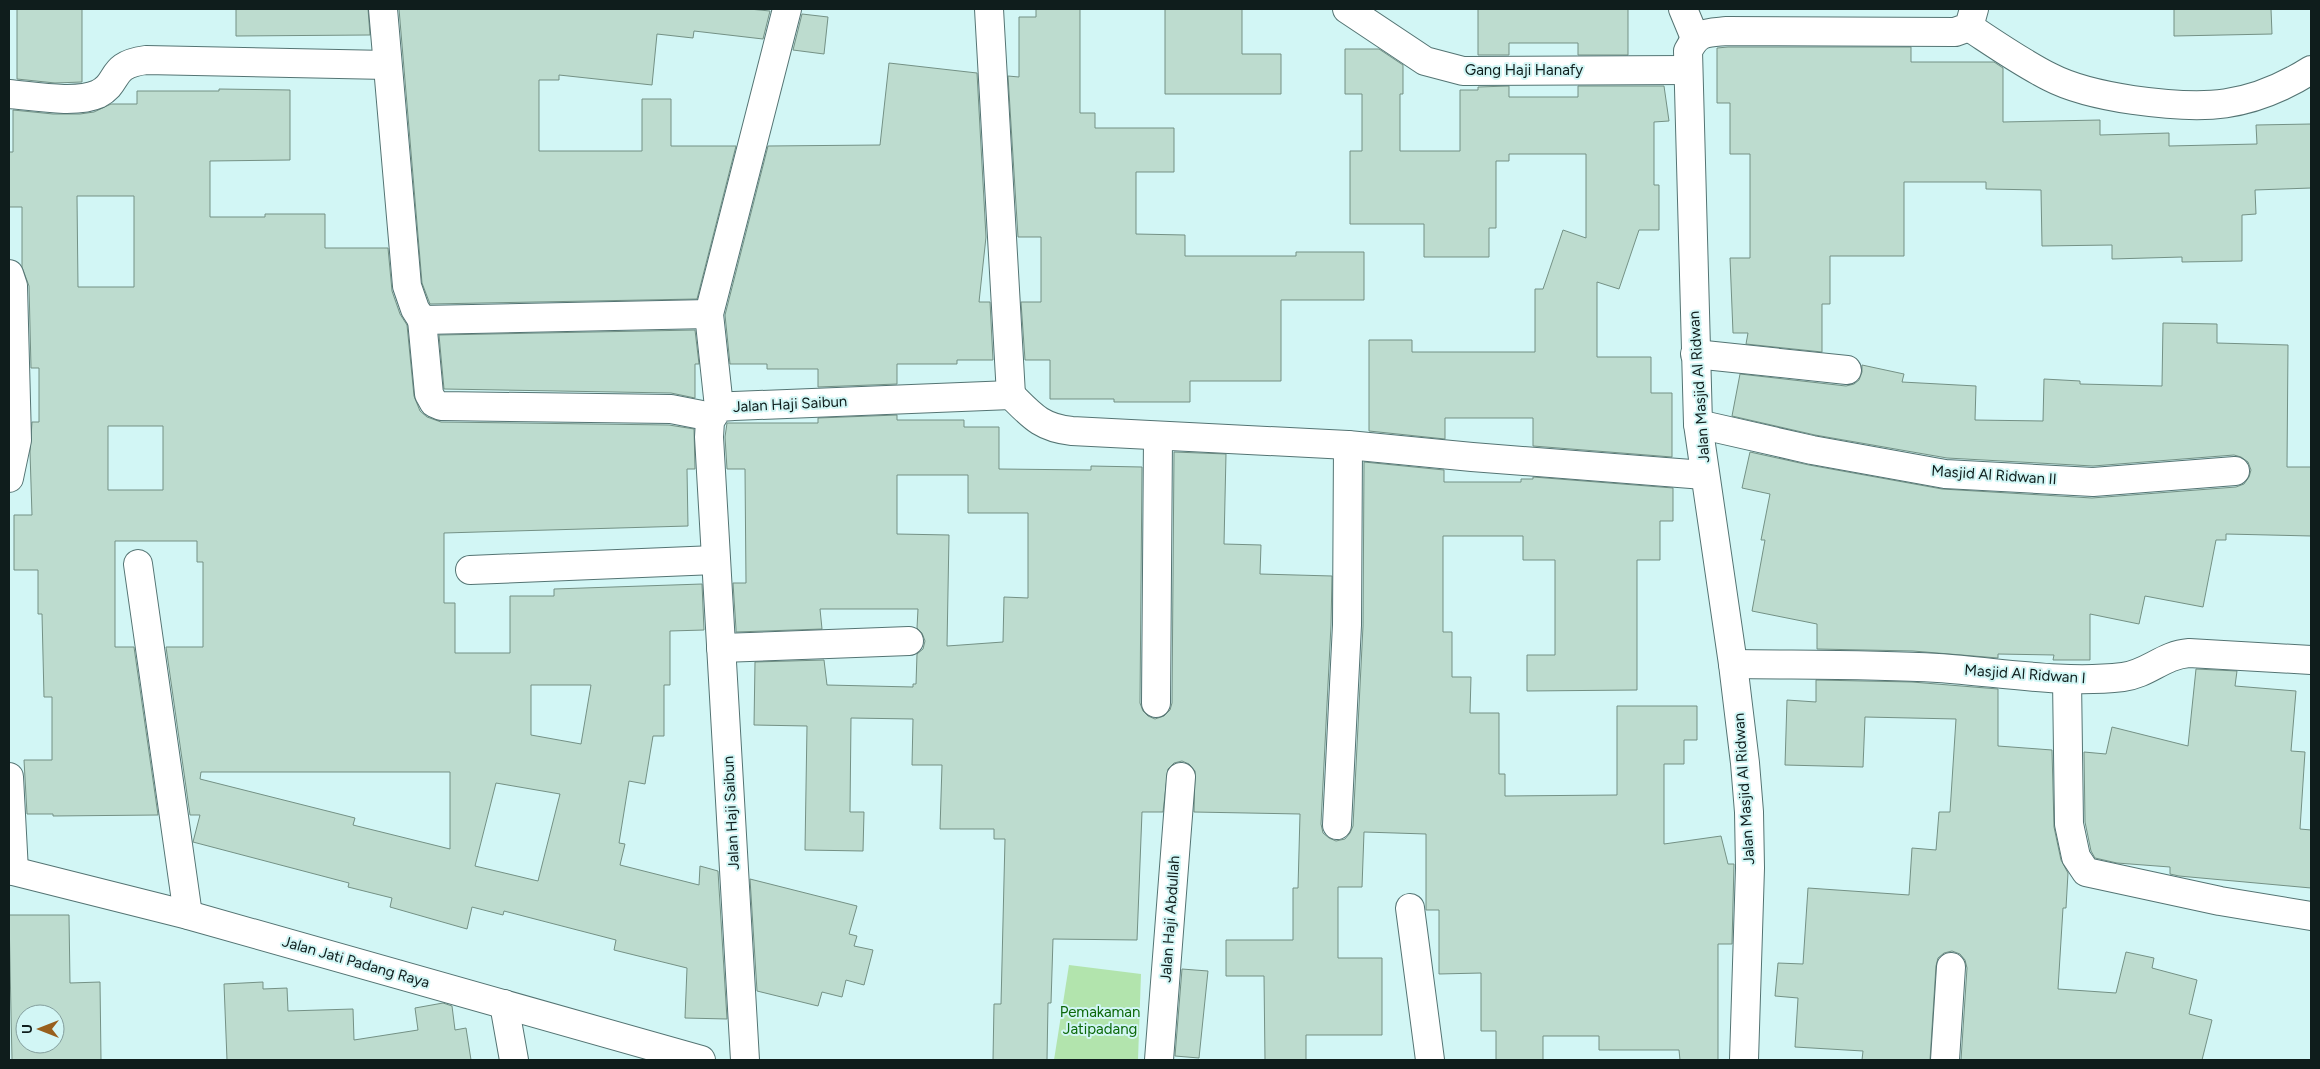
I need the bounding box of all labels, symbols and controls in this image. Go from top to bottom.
street label: Gang Haji Hanafy [1465,61,1583,79]
street label: Jalan Masjid Al Ridwan [1685,310,1713,464]
street label: Jalan Haji Saibun [732,392,848,416]
street label: Masjid Al Ridwan II [1931,462,2057,488]
street label: Masjid Al Ridwan I [1964,661,2086,687]
street label: Jalan Masjid Al Ridwan [1730,712,1758,866]
street label: Jalan Haji Saibun [719,755,743,871]
street label: Jalan Haji Abdullah [1157,855,1183,983]
street label: Jalan Jati Padang Raya [280,932,432,992]
park label: Pemakaman Jatipadang [1060,1003,1140,1038]
north arrow [15,1004,65,1054]
text: U [19,1024,36,1034]

